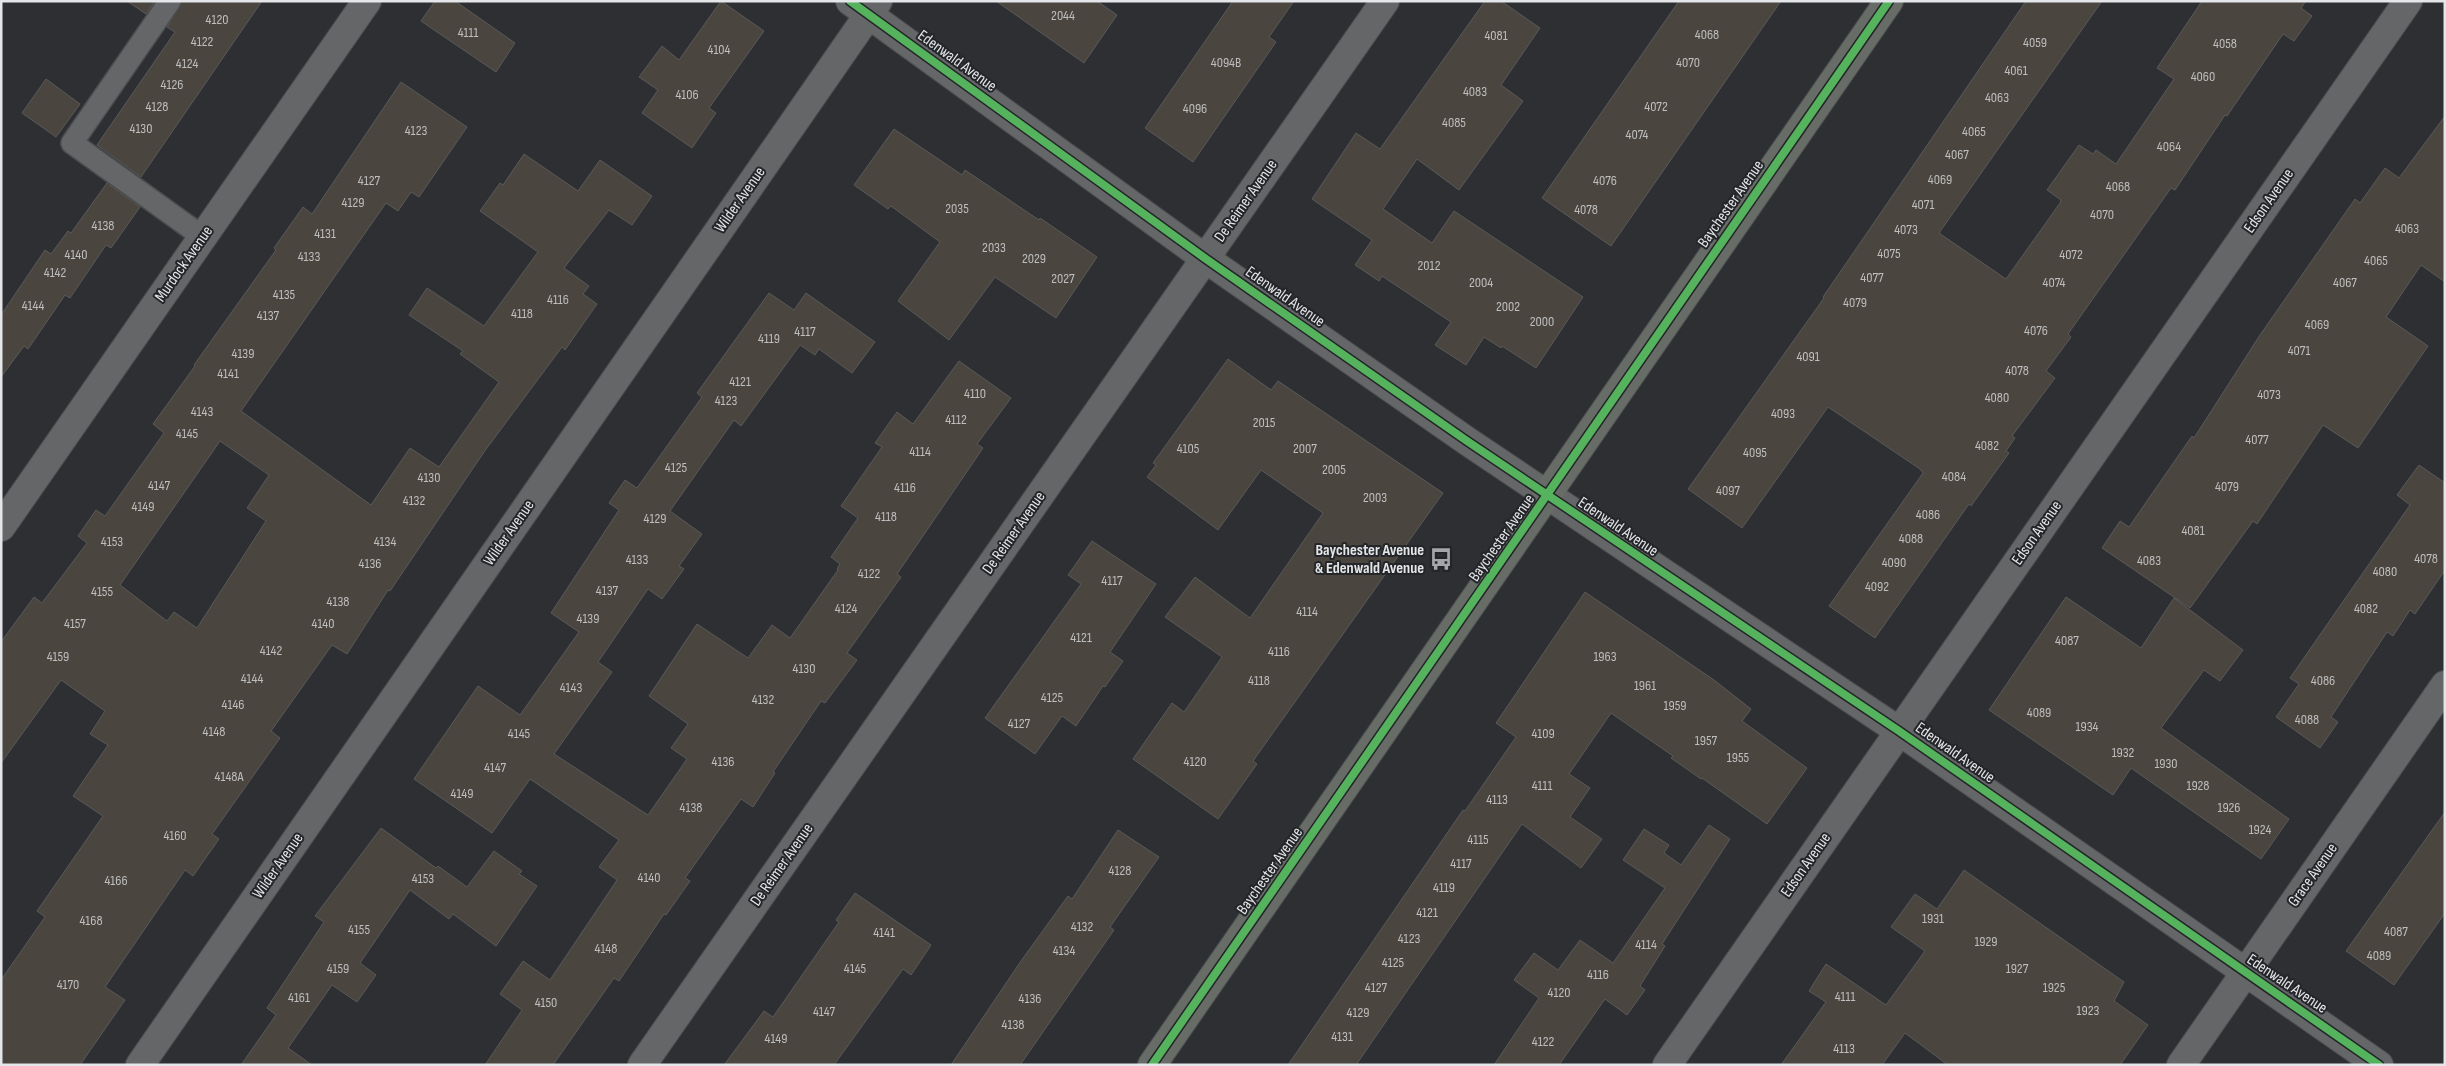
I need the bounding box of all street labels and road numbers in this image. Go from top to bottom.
street label: Edenwald Avenue [914,26,1000,96]
street label: De Reimer Avenue [1211,156,1281,246]
street label: Baychester Avenue [1694,157,1768,251]
street label: Wilder Avenue [710,164,770,236]
street label: Edson Avenue [2240,165,2298,237]
street label: Murdock Avenue [151,222,217,306]
street label: Edenwald Avenue [1242,263,1328,331]
street label: De Reimer Avenue [979,488,1049,578]
street label: Baychester Avenue [1465,491,1539,585]
street label: Edenwald Avenue [1574,493,1662,561]
street label: Wilder Avenue [479,497,539,569]
street label: Edson Avenue [2008,497,2066,569]
street label: Edenwald Avenue [1912,719,1998,787]
street label: De Reimer Avenue [747,820,817,910]
street label: Baychester Avenue [1233,824,1307,918]
street label: Edson Avenue [1777,829,1835,901]
street label: Wilder Avenue [248,830,308,902]
street label: Grace Avenue [2284,840,2342,910]
street label: Edenwald Avenue [2243,950,2331,1018]

